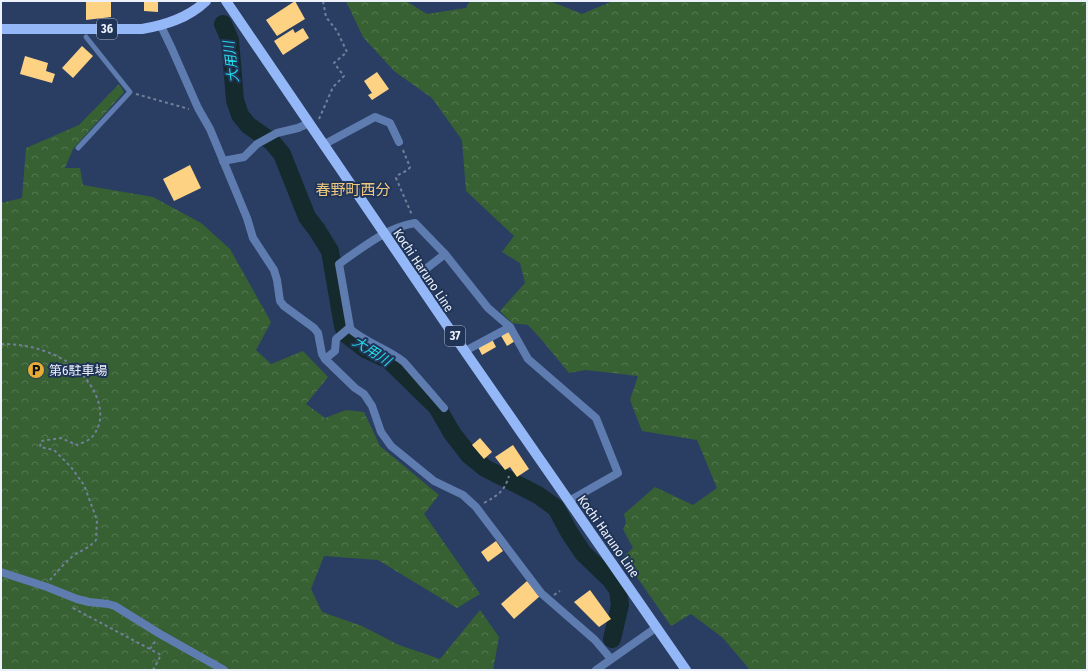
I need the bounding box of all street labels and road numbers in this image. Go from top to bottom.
road number: 36 [97,19,117,39]
street label: Kochi Haruno Line [390,226,457,315]
road number: 37 [445,326,465,346]
street label: Kochi Haruno Line [575,492,643,580]

